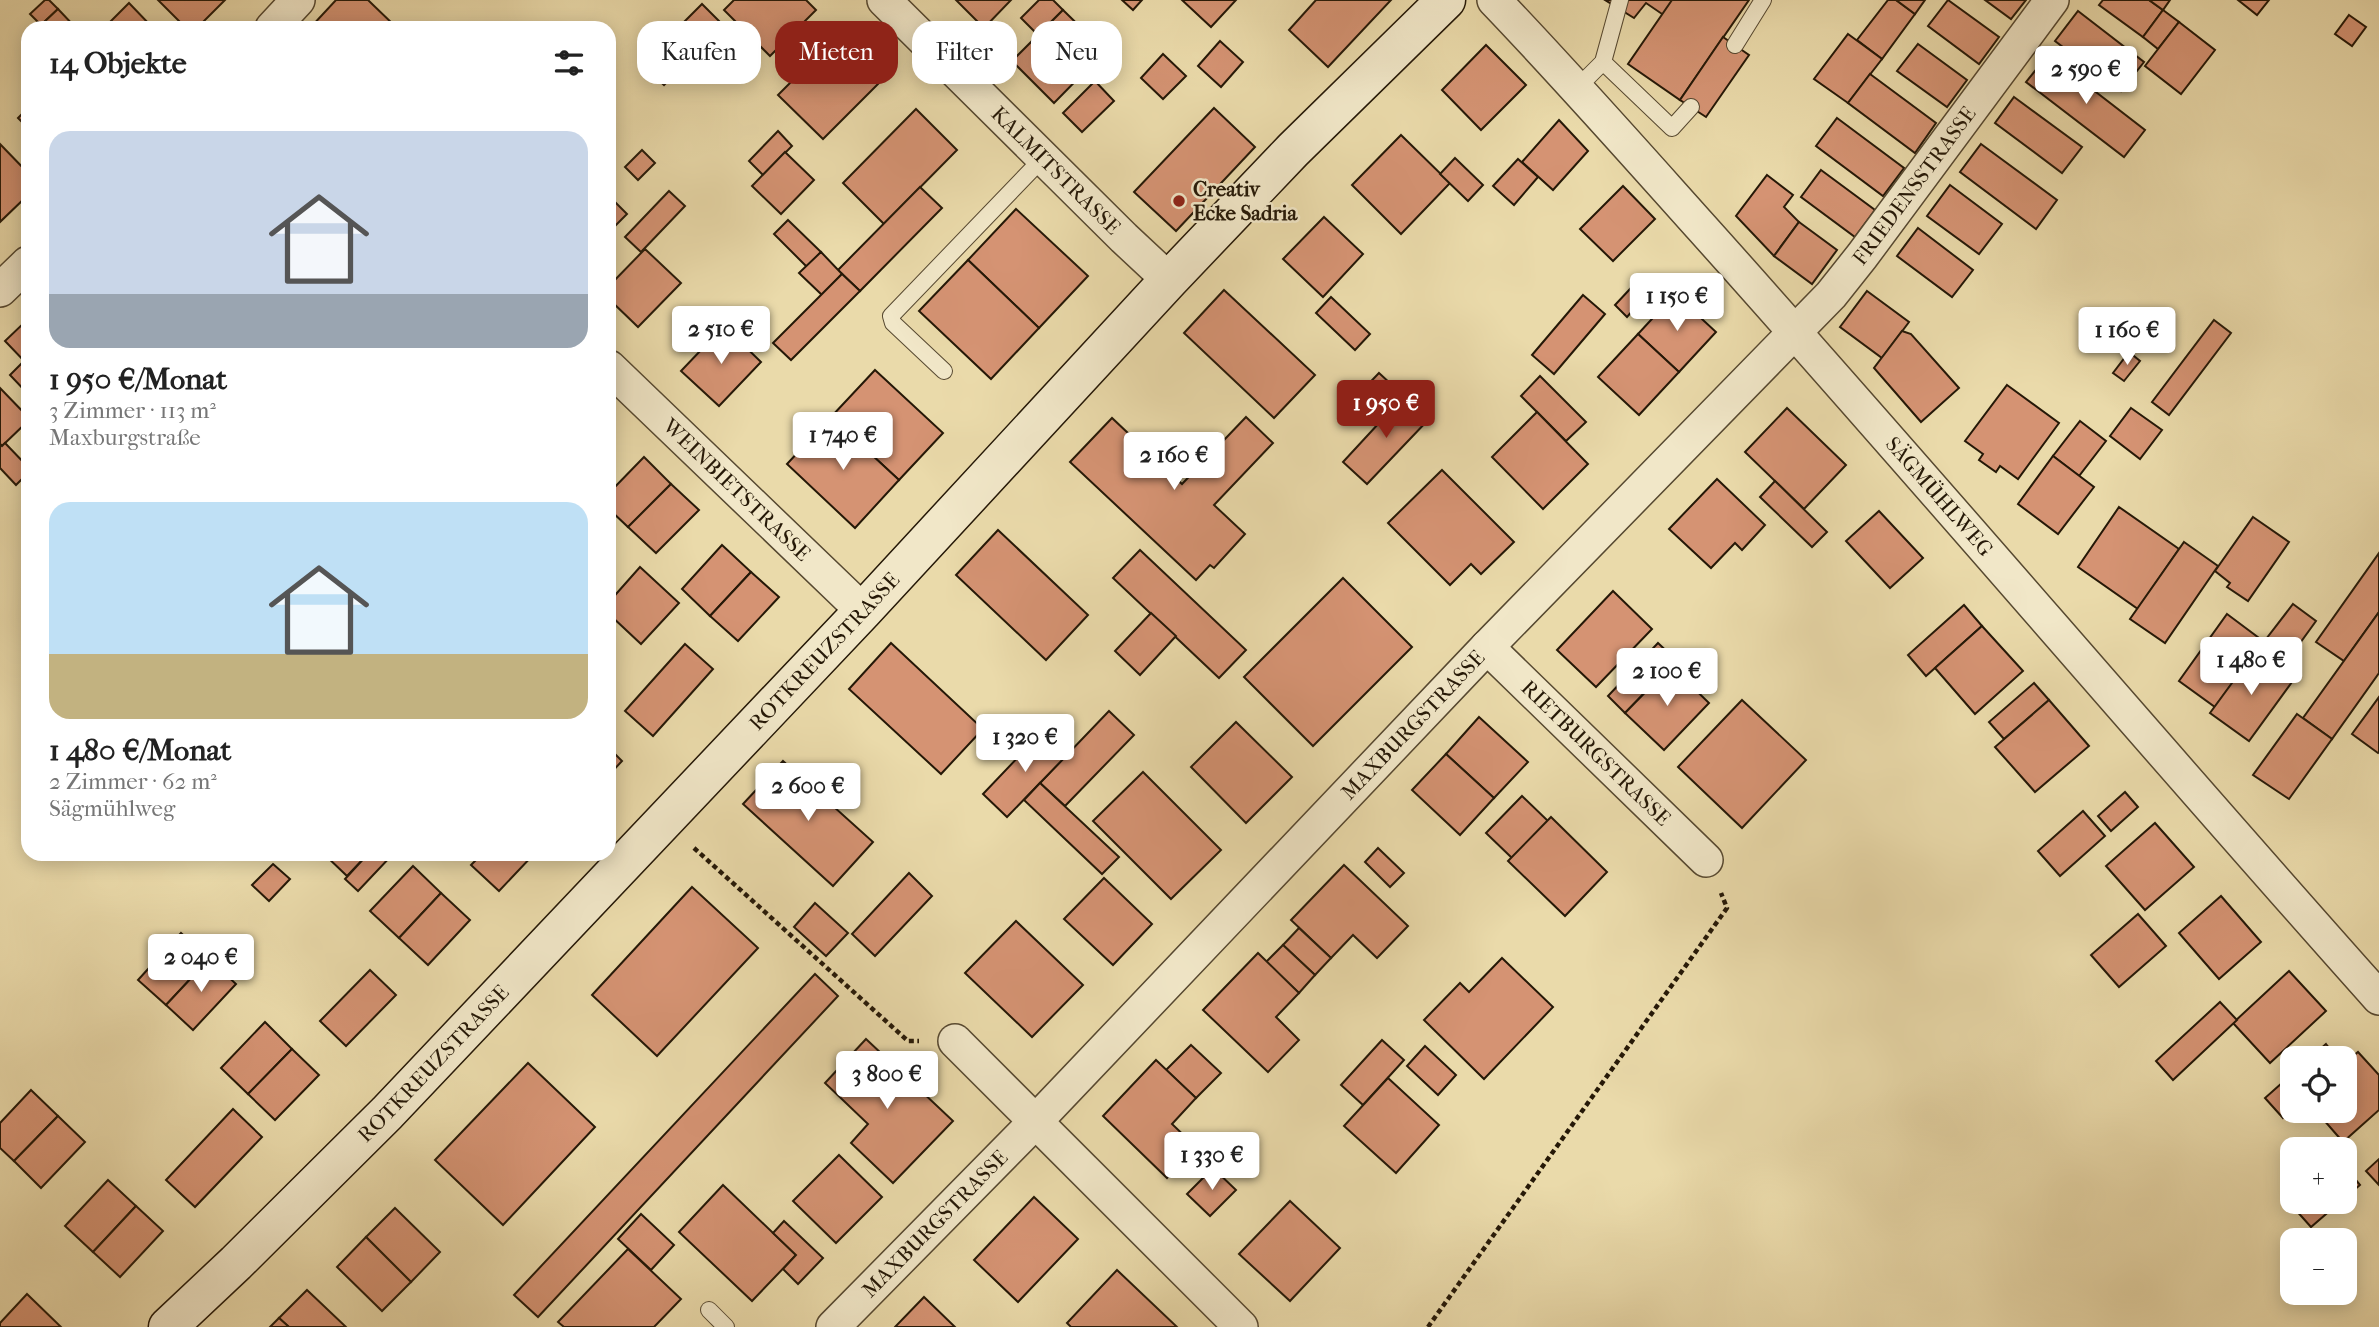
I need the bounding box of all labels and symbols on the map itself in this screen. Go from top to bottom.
pin: 2 590 € [2021,46,2151,106]
street label: KALMITSTRASSE [986,101,1125,239]
street label: FRIEDENSSTRASSE [1848,102,1981,270]
place label: Creativ Ecke Sadria [1193,177,1299,225]
marker: Creativ Ecke Sadria [1171,193,1187,209]
pin: 1 150 € [1612,274,1742,333]
pin: 2 510 € [656,306,786,366]
pin: 1 160 € [2062,308,2192,367]
pin: 1 950 € [1321,380,1451,440]
pin: 1 740 € [778,412,908,472]
street label: WEINBIETSTRASSE [657,413,815,566]
street label: SÄGMÜHLWEG [1881,432,1998,561]
pin: 2 160 € [1109,433,1239,492]
street label: ROTKREUZSTRASSE [744,568,904,735]
pin: 1 480 € [2186,638,2316,697]
street label: MAXBURGSTRASSE [1336,645,1490,804]
pin: 2 100 € [1602,648,1732,708]
street label: RIETBURGSTRASSE [1517,675,1675,831]
pin: 1 320 € [960,714,1090,774]
pin: 2 600 € [743,764,873,823]
pin: 2 040 € [136,934,266,994]
street label: ROTKREUZSTRASSE [353,980,514,1147]
pin: 3 800 € [822,1052,952,1111]
pin: 1 330 € [1147,1132,1277,1192]
street label: MAXBURGSTRASSE [857,1145,1013,1302]

